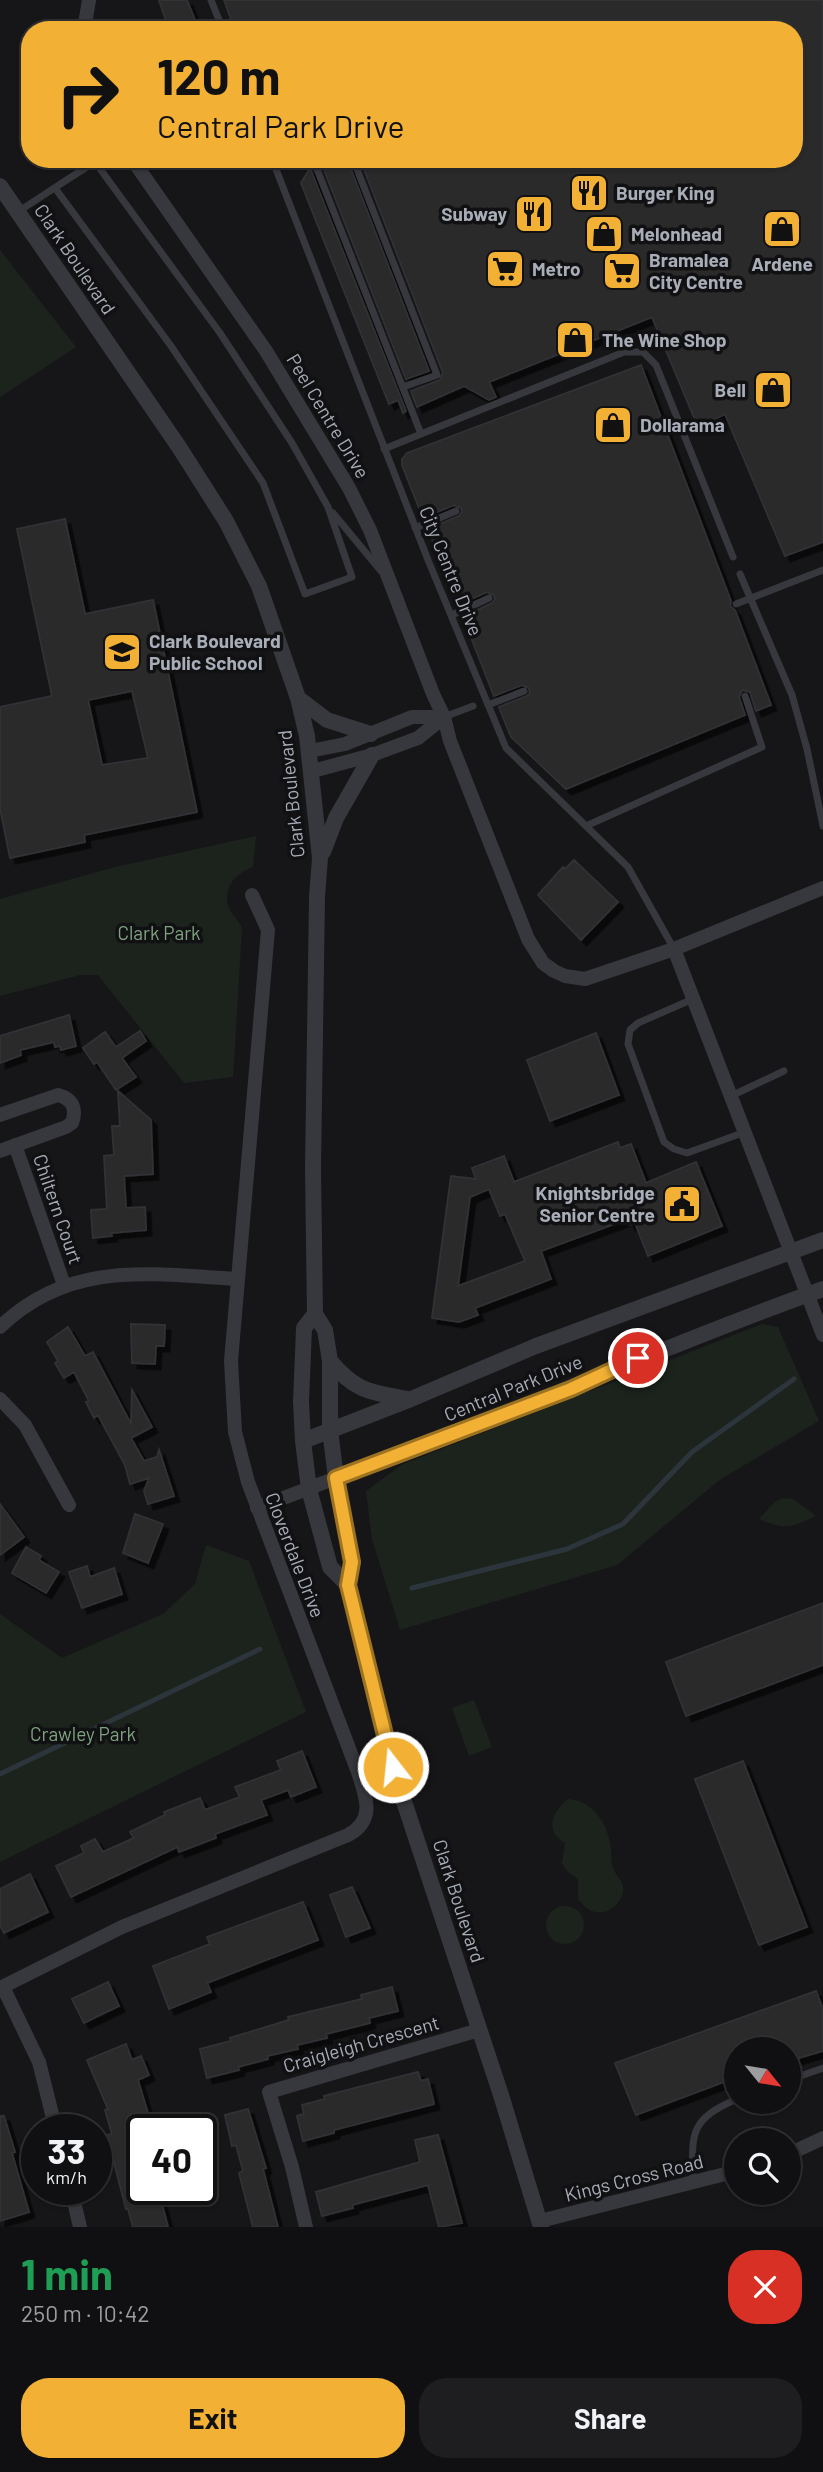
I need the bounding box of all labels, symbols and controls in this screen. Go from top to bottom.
text: 120 m [157,46,280,105]
icon: right [42,49,133,140]
text: Central Park Drive [157,106,405,144]
restaurant icon: Burger King [568,172,610,214]
place label: Burger King [616,181,715,204]
restaurant icon: Subway [513,193,555,235]
street label: Clark Boulevard [30,199,121,318]
place label: Subway [441,202,507,225]
shop icon: Ardene [761,208,803,250]
shop icon: Melonhead [583,213,625,255]
place label: Melonhead [631,222,722,245]
supermarket icon: Metro [484,248,526,290]
place label: Bramalea City Centre [649,248,743,293]
supermarket icon: Bramalea City Centre [601,250,643,292]
place label: Ardene [751,252,813,275]
place label: Metro [532,257,581,280]
shop icon: The Wine Shop [554,319,596,361]
place label: The Wine Shop [602,328,727,351]
street label: Peel Centre Drive [282,349,375,482]
shop icon: Bell [752,369,794,411]
place label: Bell [715,378,746,401]
shop icon: Dollarama [592,404,634,446]
place label: Dollarama [640,413,725,436]
street label: City Centre Drive [415,503,488,639]
place label: Clark Boulevard Public School [149,629,281,674]
school or university icon: Clark Boulevard Public School [101,631,143,673]
street label: Clark Boulevard [272,729,309,859]
park label: Clark Park [117,921,201,944]
street label: Chiltern Court [29,1151,88,1267]
place label: Knightsbridge Senior Centre [536,1181,655,1226]
public building icon: Knightsbridge Senior Centre [661,1183,703,1225]
pin [608,1328,668,1388]
icon: arrive [619,1339,657,1377]
street label: Central Park Drive [440,1349,585,1426]
street label: Cloverdale Drive [261,1489,330,1621]
park label: Crawley Park [30,1722,136,1745]
position arrow [356,1730,430,1804]
street label: Clark Boulevard [429,1836,490,1965]
street label: Craigleigh Crescent [280,2010,442,2077]
north arrow [724,2037,802,2114]
map controls [724,2037,801,2205]
speed limit sign: 40 [126,2114,217,2205]
button: search [724,2128,801,2205]
text: 33 [48,2129,85,2171]
street label: Kings Cross Road [562,2149,706,2206]
text: km/h [46,2166,87,2188]
text: 1 min [21,2248,113,2298]
button: close [728,2250,802,2324]
text: 250 m · 10:42 [21,2299,150,2327]
button: Exit [21,2378,405,2458]
button: Share [419,2378,802,2458]

